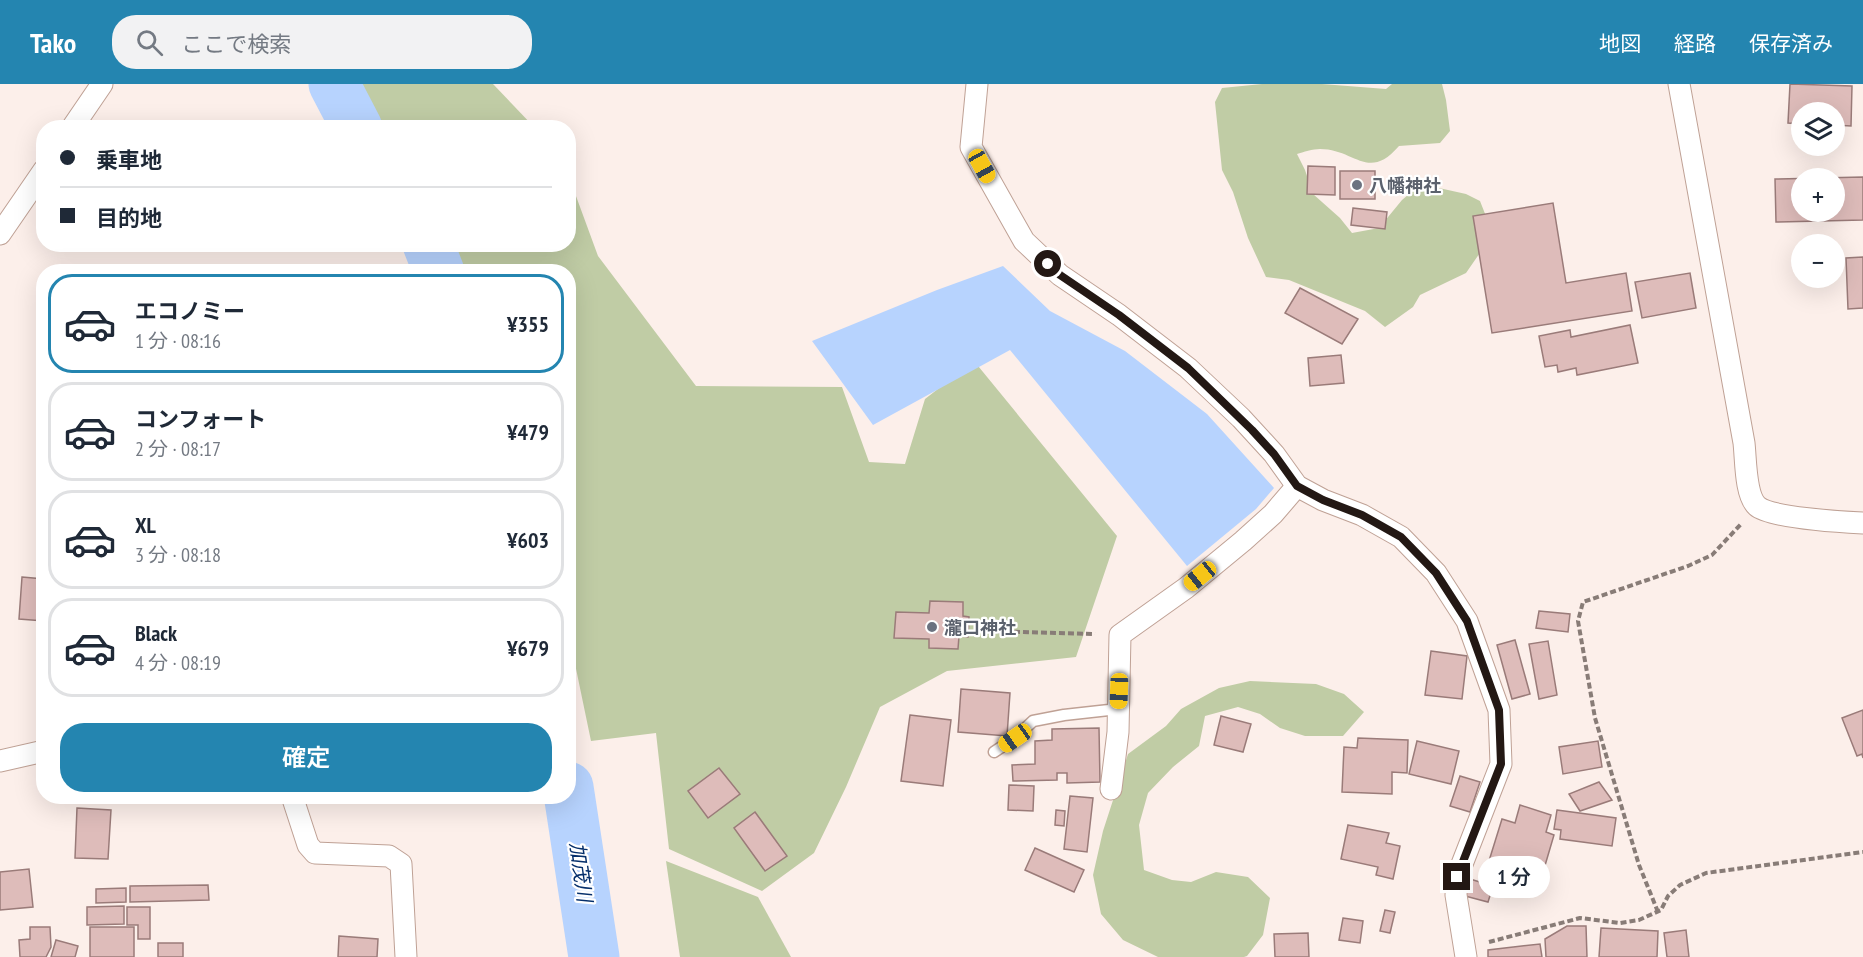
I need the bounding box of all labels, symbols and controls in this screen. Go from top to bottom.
search box [112,15,532,69]
text: Tako [30,24,76,61]
icon: search [133,26,166,59]
text: ここで検索 [181,30,291,58]
text: 地図 [1599,30,1641,57]
text: 経路 [1674,30,1716,57]
text: 保存済み [1749,30,1833,57]
map controls [1791,102,1845,288]
button: layers [1791,102,1845,156]
text: 乗車地 [96,146,162,174]
car [965,146,999,186]
button: + [1791,168,1845,222]
place label: 八幡神社 [1369,174,1441,197]
marker: 八幡神社 [1350,178,1364,192]
text: 目的地 [96,204,162,232]
button: − [1791,234,1845,288]
route start [1034,250,1061,277]
icon: car [63,297,117,351]
text: エコノミー [135,297,245,325]
text: ¥355 [507,310,549,338]
text: 1 分 · 08:16 [135,328,221,354]
icon: car [63,405,117,459]
text: コンフォート [135,405,266,433]
text: ¥479 [507,418,549,446]
text: 2 分 · 08:17 [135,436,221,462]
text: XL [135,511,156,539]
icon: car [63,513,117,567]
text: ¥603 [507,526,549,554]
text: 3 分 · 08:18 [135,542,221,568]
car [1180,558,1220,594]
place label: 瀧口神社 [944,616,1016,639]
text: Black [135,619,177,647]
marker: 瀧口神社 [925,620,939,634]
icon: car [63,621,117,675]
text: ¥679 [507,634,549,662]
text: 4 分 · 08:19 [135,650,221,676]
car [1109,673,1129,709]
car [995,720,1035,756]
button: 確定 [60,723,552,792]
water label: 加茂川 [564,840,598,905]
callout: 1 分 [1478,856,1550,898]
route end [1443,863,1470,890]
text: 1 分 [1497,864,1531,890]

